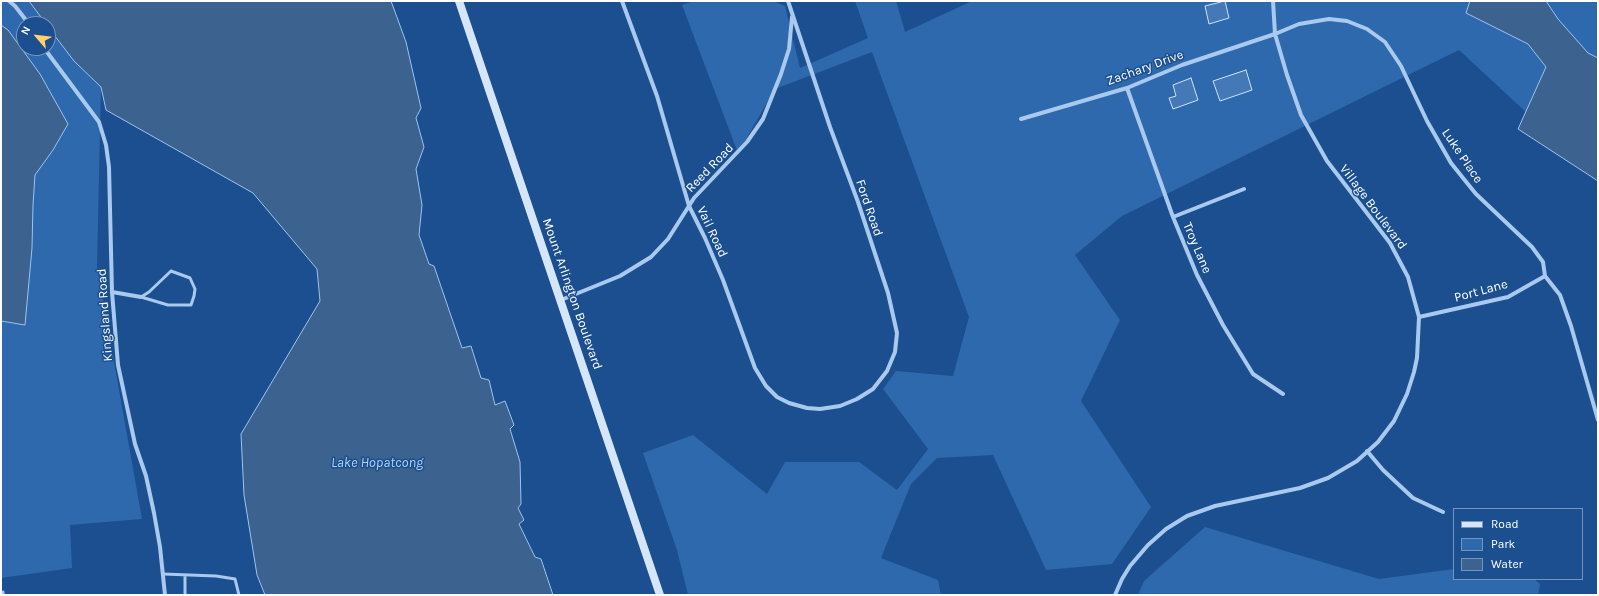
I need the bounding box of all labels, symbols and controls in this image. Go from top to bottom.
north arrow [16,16,56,56]
text: N [18,24,33,37]
street label: Zachary Drive [1104,47,1186,89]
street label: Luke Place [1438,126,1486,186]
street label: Reed Road [683,140,737,196]
street label: Village Boulevard [1336,162,1410,252]
street label: Ford Road [852,178,886,238]
street label: Vail Road [693,204,731,260]
street label: Mount Arlington Boulevard [539,216,605,372]
street label: Troy Lane [1179,220,1215,276]
street label: Kingsland Road [94,268,116,362]
street label: Port Lane [1453,276,1509,306]
water label: Lake Hopatcong [331,455,423,471]
legend [1453,508,1583,580]
text: Road [1491,517,1519,531]
text: Park [1491,537,1515,551]
text: Water [1491,557,1523,571]

